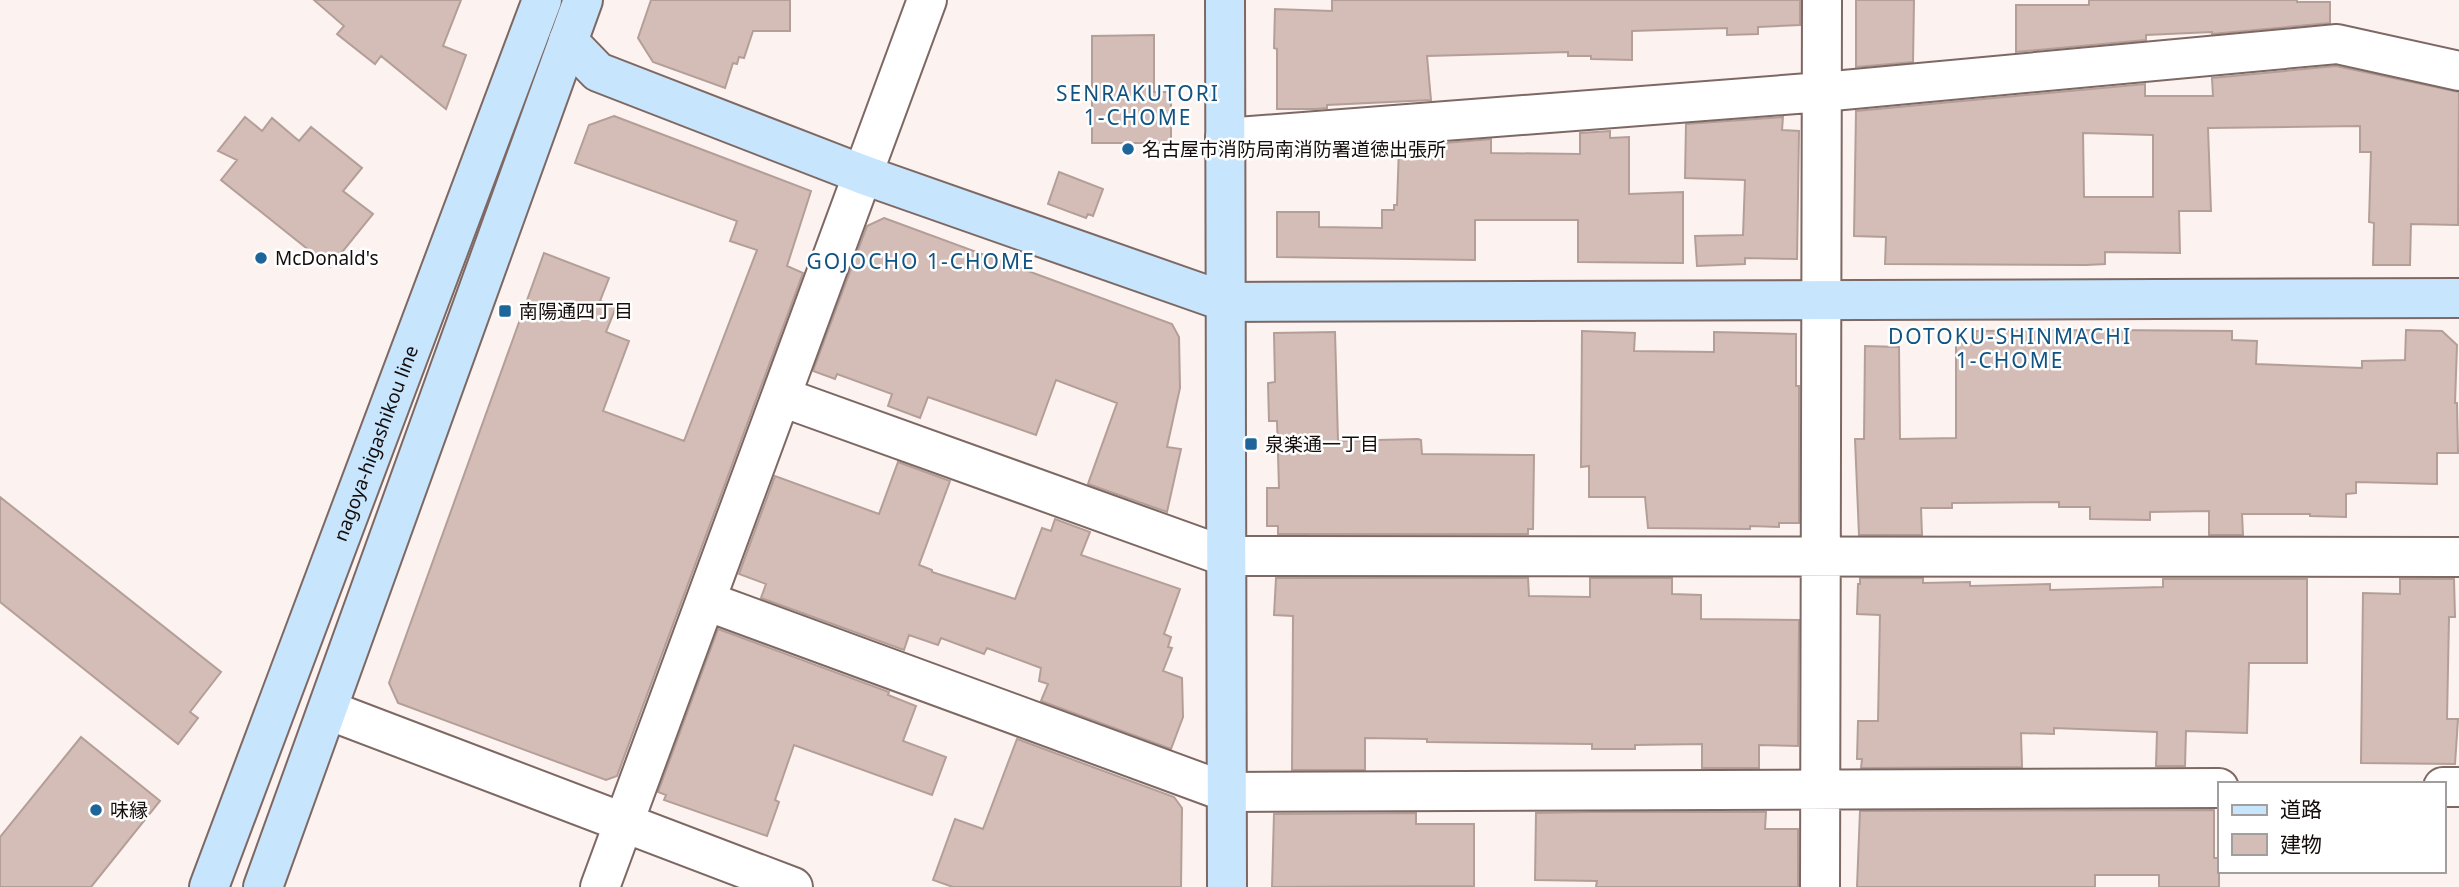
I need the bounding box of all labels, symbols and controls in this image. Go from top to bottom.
district label: SENRAKUTORI 1-CHOME [1056,79,1220,131]
place label: 名古屋市消防局南消防署道徳出張所 [1142,136,1446,162]
marker: 名古屋市消防局南消防署道徳出張所 [1120,141,1136,157]
place label: McDonald's [275,245,379,271]
district label: GOJOCHO 1-CHOME [806,247,1036,275]
marker: McDonald's [253,250,269,266]
place label: 南陽通四丁目 [519,298,633,324]
marker: 南陽通四丁目 [497,303,513,319]
district label: DOTOKU-SHINMACHI 1-CHOME [1888,322,2132,374]
street label: nagoya-higashikou line [327,342,424,545]
place label: 泉楽通一丁目 [1265,431,1379,457]
marker: 泉楽通一丁目 [1243,436,1259,452]
legend [2218,782,2445,873]
text: 道路 [2280,795,2322,823]
place label: 味縁 [110,797,148,823]
marker: 味縁 [88,802,104,818]
text: 建物 [2280,830,2322,858]

